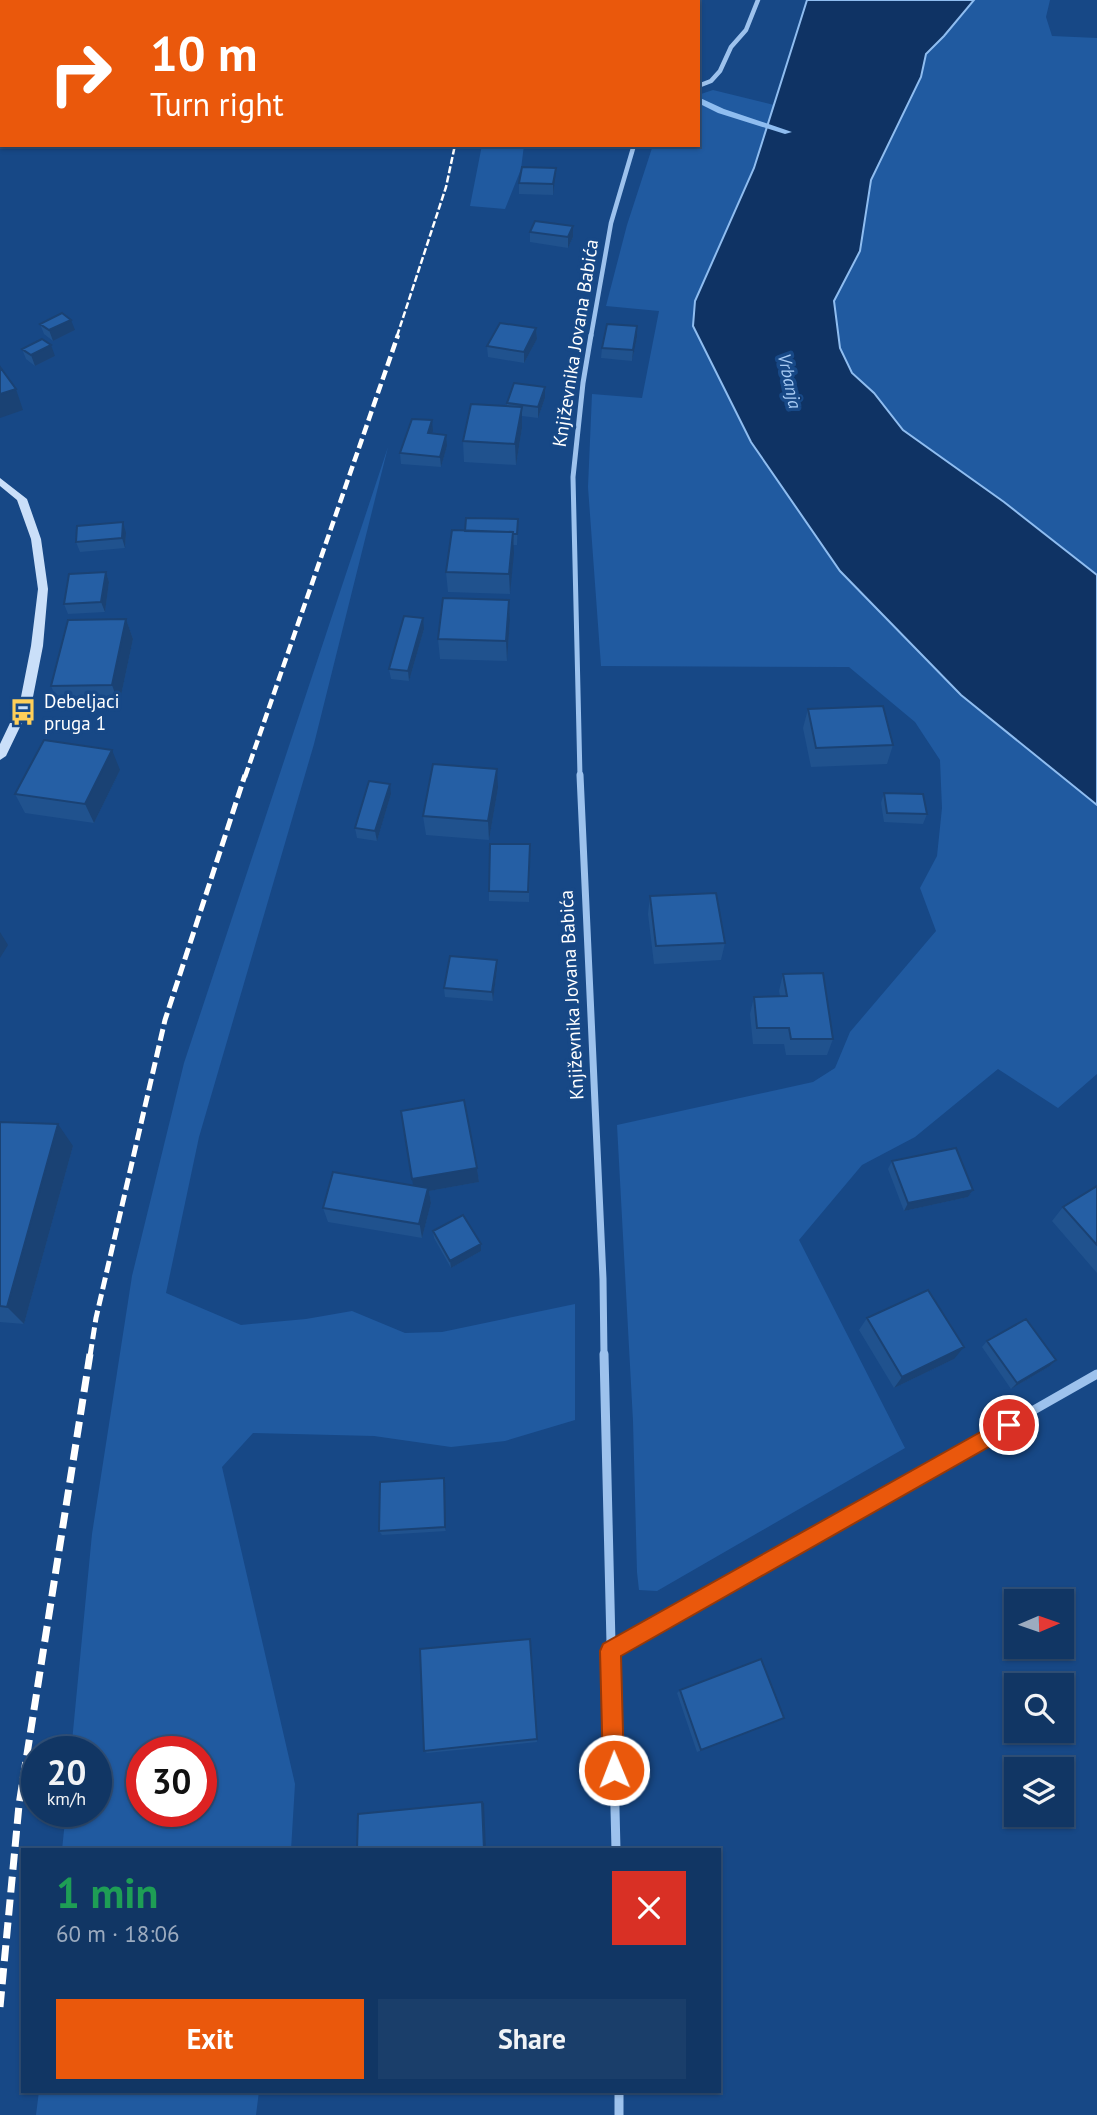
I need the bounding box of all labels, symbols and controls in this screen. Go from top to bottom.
text: 10 m [150,21,257,85]
icon: right [35,28,126,119]
text: Turn right [150,83,284,125]
street label: Književnika Jovana Babića [547,237,603,449]
water label: Vrbanja [773,351,807,411]
place label: Debeljaci pruga 1 [44,689,120,735]
bus stop icon: Debeljaci pruga 1 [8,697,38,727]
street label: Književnika Jovana Babića [554,889,588,1101]
pin [979,1395,1039,1455]
icon: arrive [990,1406,1028,1444]
north arrow [1004,1589,1074,1659]
map controls [1004,1589,1074,1827]
button: search [1004,1673,1074,1743]
position arrow [577,1733,651,1807]
speed limit sign: 30 [126,1736,217,1827]
text: 20 [47,1749,86,1795]
button: layers [1004,1757,1074,1827]
text: km/h [47,1787,86,1810]
text: 1 min [56,1865,158,1920]
button: close [612,1871,686,1945]
text: 60 m · 18:06 [56,1919,180,1948]
button: Exit [56,1999,364,2079]
button: Share [378,1999,686,2079]

